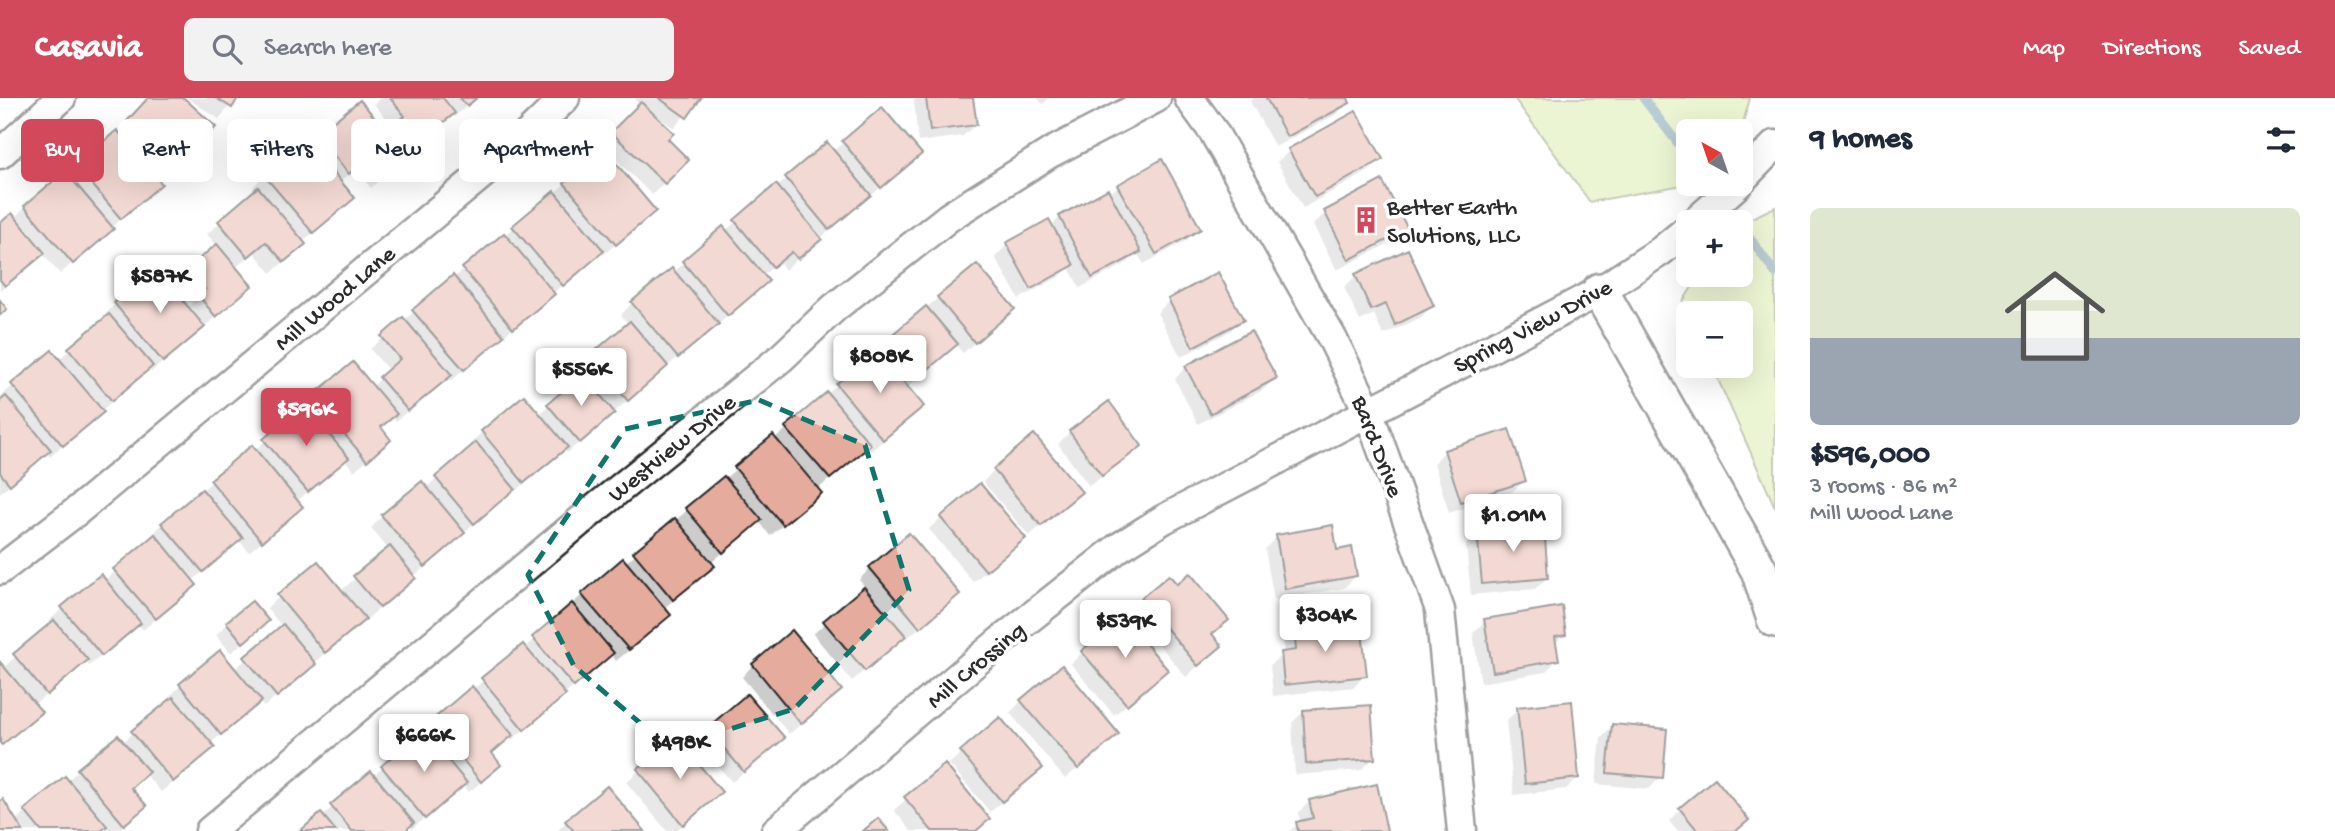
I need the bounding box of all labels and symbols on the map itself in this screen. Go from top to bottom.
north arrow [1676,119,1754,196]
place label: Better Earth Solutions, LLC [1386,195,1521,252]
building icon: Better Earth Solutions, LLC [1351,205,1381,235]
street label: Mill Wood Lane [270,240,403,359]
pin: $587K [111,256,209,315]
street label: Spring View Drive [1450,274,1618,382]
pin: $808K [831,336,929,395]
pin: $556K [532,348,630,408]
pin: $596K [257,388,355,448]
street label: Westview Drive [603,389,743,510]
street label: Bard Drive [1343,392,1409,503]
pin: $1.01M [1456,494,1570,554]
pin: $304K [1276,594,1374,654]
pin: $539K [1076,601,1174,660]
street label: Mill Crossing [922,617,1033,716]
pin: $666K [375,714,473,774]
pin: $498K [631,722,729,781]

